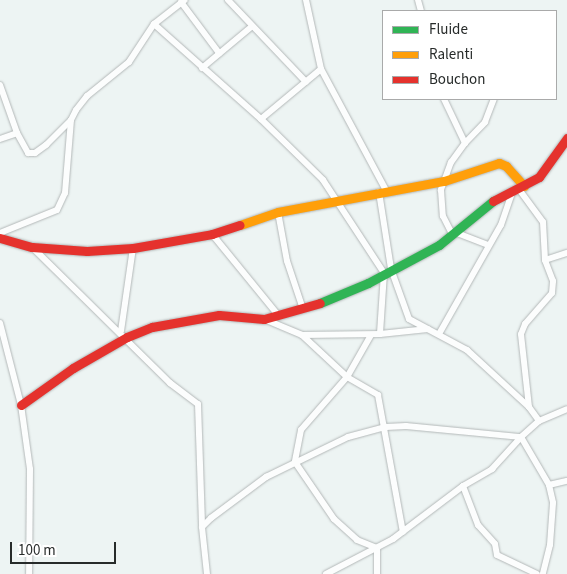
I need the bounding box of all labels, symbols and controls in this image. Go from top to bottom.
legend [382,10,557,100]
text: Fluide [429,19,468,40]
text: Ralenti [429,44,473,65]
text: Bouchon [429,69,485,90]
scale bar [12,532,119,564]
text: 100 m [18,540,56,561]

